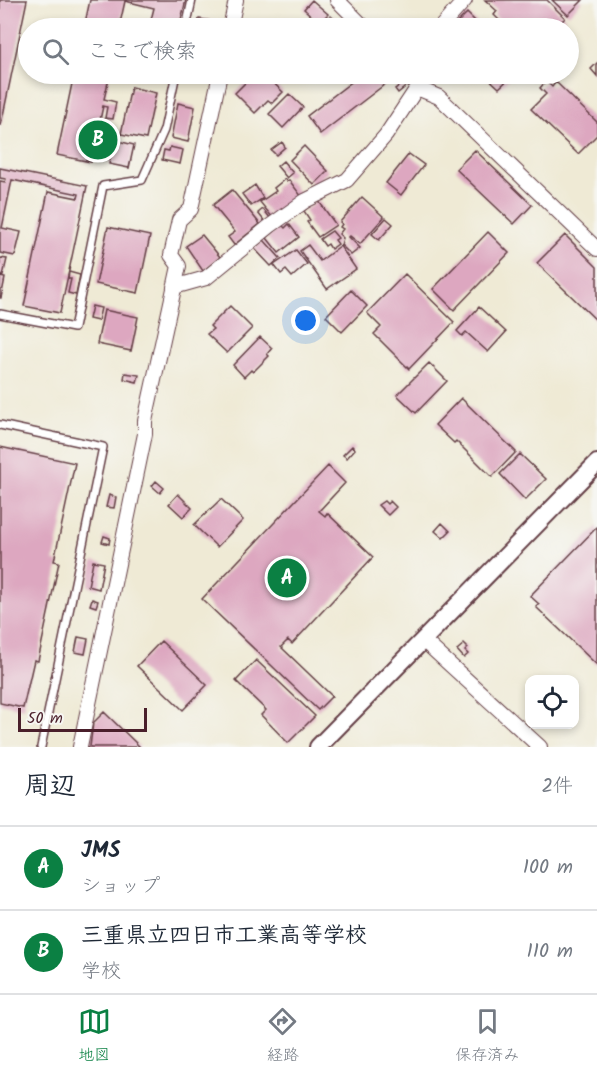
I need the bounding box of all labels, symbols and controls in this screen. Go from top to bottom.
search box [18,18,579,84]
icon: search [39,35,72,68]
text: ここで検索 [87,35,197,70]
pin: B [78,118,118,162]
your location [291,306,320,335]
pin: A [268,556,306,600]
map controls [525,675,579,729]
button: locate [525,675,579,729]
scale bar [18,705,147,732]
text: 50 m [27,706,63,731]
text: 周辺 [24,766,76,808]
text: 2件 [541,771,573,803]
text: JMS [81,834,120,869]
text: A [37,852,50,884]
text: 100 m [523,852,573,884]
text: ショップ [81,871,160,903]
text: 三重県立四日市工業高等学校 [81,919,367,954]
text: B [37,936,50,968]
text: 110 m [527,936,573,968]
text: 学校 [81,956,121,988]
tab: 地図 [78,1005,111,1068]
tab: 経路 [266,1005,299,1068]
tab: 保存済み [455,1005,519,1068]

